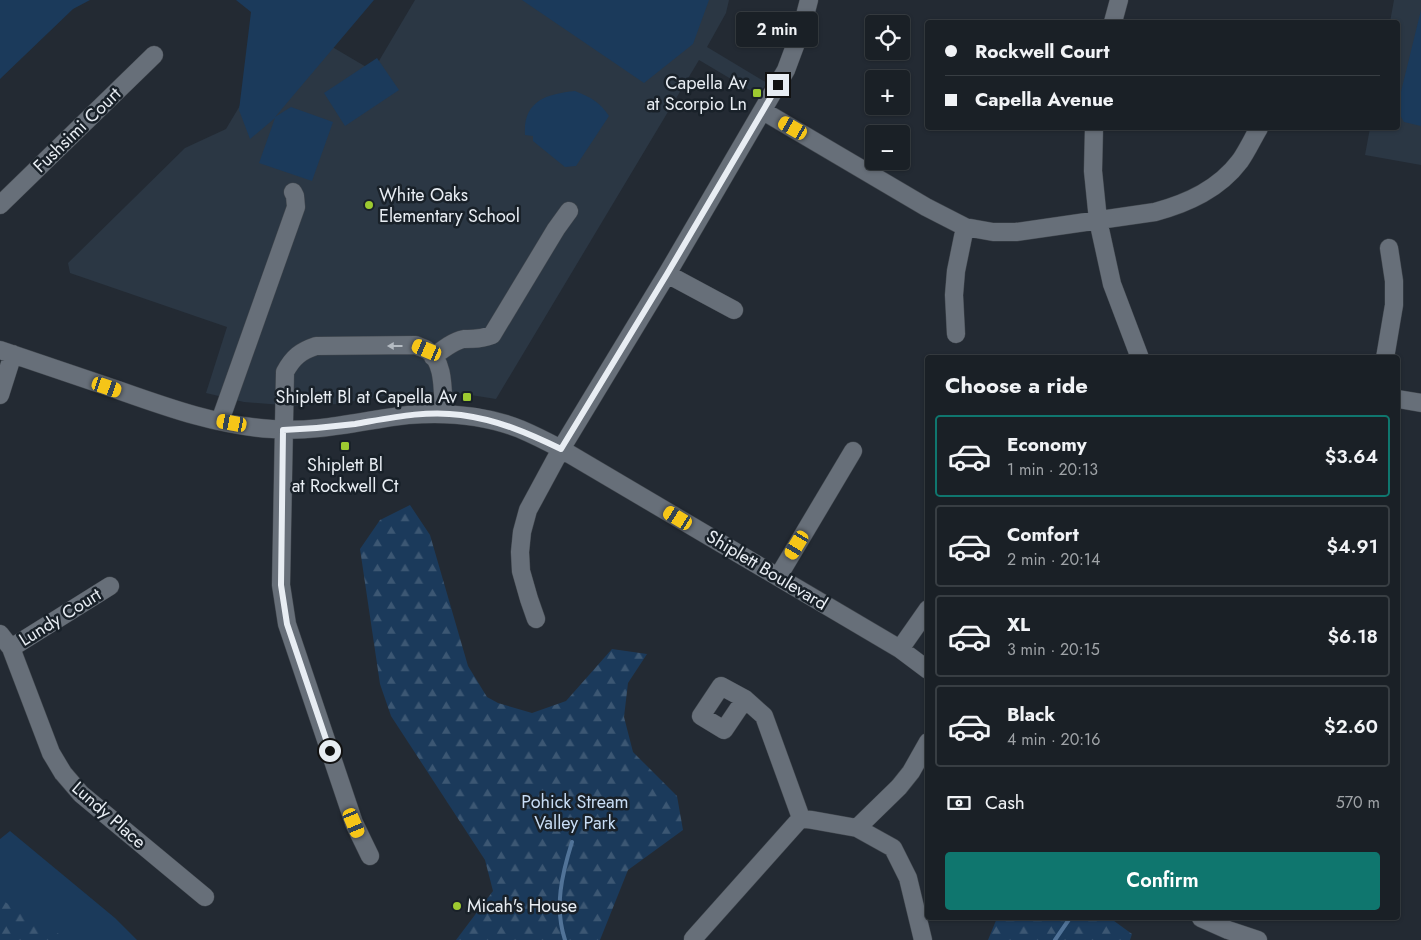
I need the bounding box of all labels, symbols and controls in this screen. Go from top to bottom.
callout: 2 min [737,12,819,48]
map controls [865,15,910,170]
button: locate [865,15,910,60]
text: 2 min [756,18,798,41]
text: Rockwell Court [975,38,1109,65]
place label: Capella Av at Scorpio Ln [646,70,747,117]
button: + [865,70,910,115]
route end [767,74,789,96]
street label: Fushsimi Court [27,81,127,179]
text: Capella Avenue [975,86,1114,113]
marker: Capella Av at Scorpio Ln [751,87,763,99]
car [776,114,809,142]
button: − [865,125,910,170]
place label: White Oaks Elementary School [379,182,520,229]
marker: White Oaks Elementary School [363,199,375,211]
car [410,337,443,363]
one-way arrow [387,342,403,350]
text: Choose a ride [945,369,1088,401]
car [90,375,123,399]
place label: Shiplett Bl at Capella Av [276,384,457,410]
marker: Shiplett Bl at Capella Av [461,391,473,403]
car [215,413,248,433]
text: Economy [1007,431,1087,458]
icon: car [947,434,992,479]
marker: Shiplett Bl at Rockwell Ct [339,440,351,452]
text: $3.64 [1325,443,1378,470]
place label: Shiplett Bl at Rockwell Ct [292,452,399,499]
text: 1 min · 20:13 [1007,458,1098,481]
car [661,504,694,532]
text: Comfort [1007,521,1079,548]
street label: Shiplett Boulevard [702,524,832,616]
icon: car [947,524,992,569]
car [782,528,811,562]
text: $4.91 [1326,533,1378,560]
text: 2 min · 20:14 [1007,548,1100,571]
street label: Lundy Court [14,581,107,652]
text: XL [1007,611,1030,638]
icon: car [947,614,992,659]
text: $6.18 [1328,623,1378,650]
text: 3 min · 20:15 [1007,638,1100,661]
text: Black [1007,701,1055,728]
icon: car [947,704,992,749]
text: $2.60 [1324,713,1378,740]
text: 4 min · 20:16 [1007,728,1101,751]
route start [319,740,341,762]
street label: Lundy Place [66,775,152,855]
park label: Pohick Stream Valley Park [521,789,629,836]
icon: cash [945,789,973,817]
text: Cash [985,789,1025,816]
text: 570 m [1336,791,1380,814]
car [341,806,366,840]
button: Confirm [945,852,1380,910]
place label: Micah's House [467,893,577,919]
marker: Micah's House [451,900,463,912]

